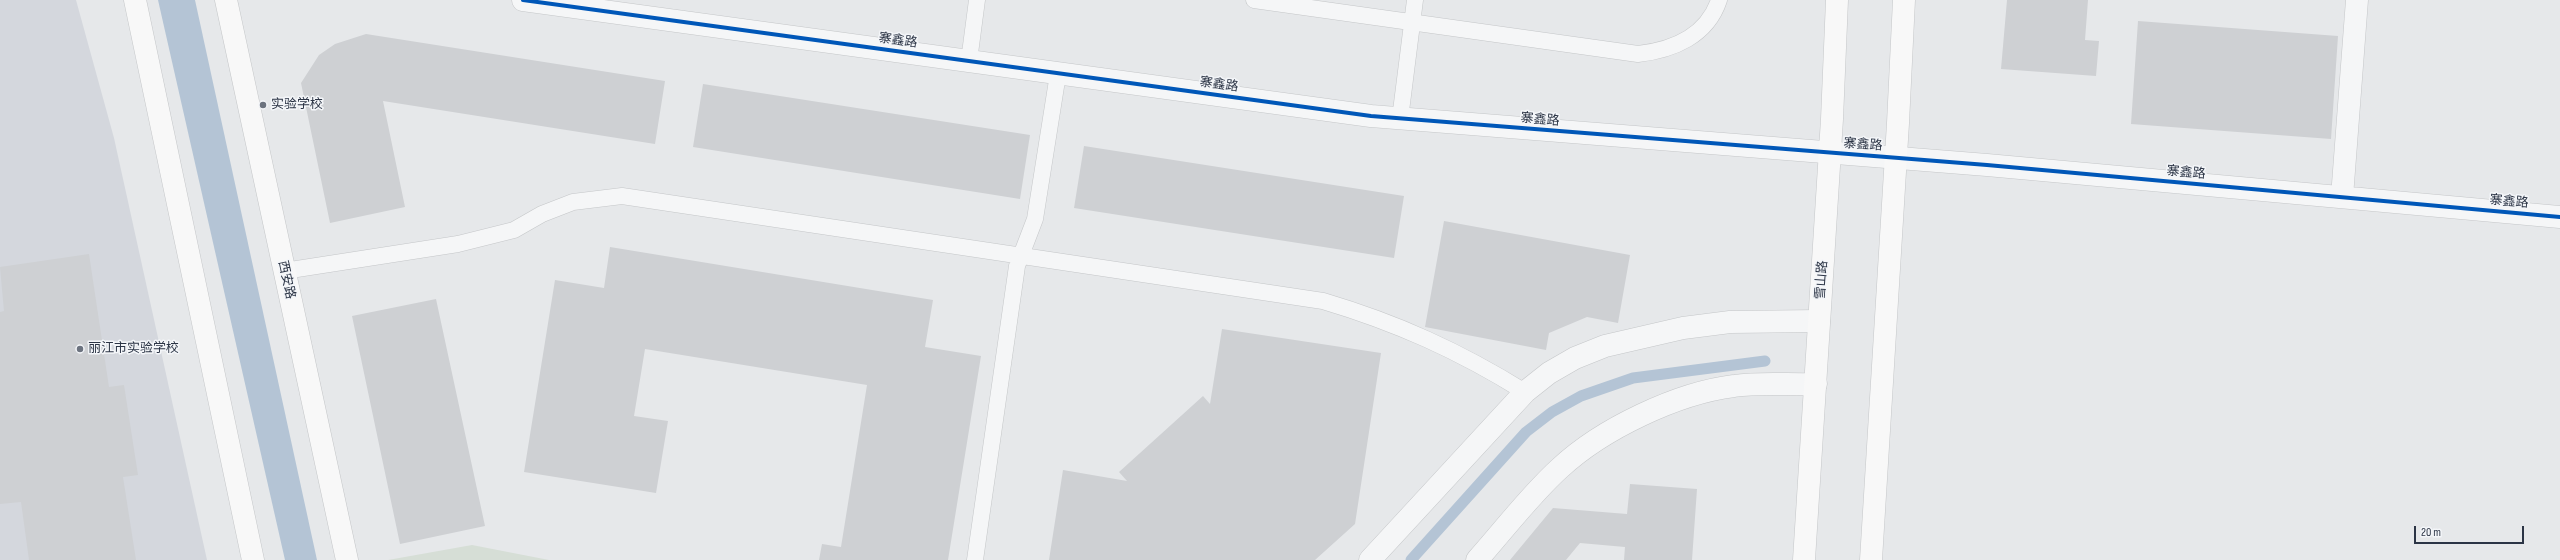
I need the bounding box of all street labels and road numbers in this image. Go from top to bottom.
street label: 寨鑫路 [878,31,918,51]
street label: 寨鑫路 [1199,75,1239,95]
street label: 寨鑫路 [1520,111,1560,129]
street label: 寨鑫路 [1843,136,1883,154]
street label: 寨鑫路 [2166,164,2206,182]
street label: 寨鑫路 [2489,193,2529,211]
street label: 西安路 [274,259,298,301]
street label: 雪山路 [1813,260,1831,300]

